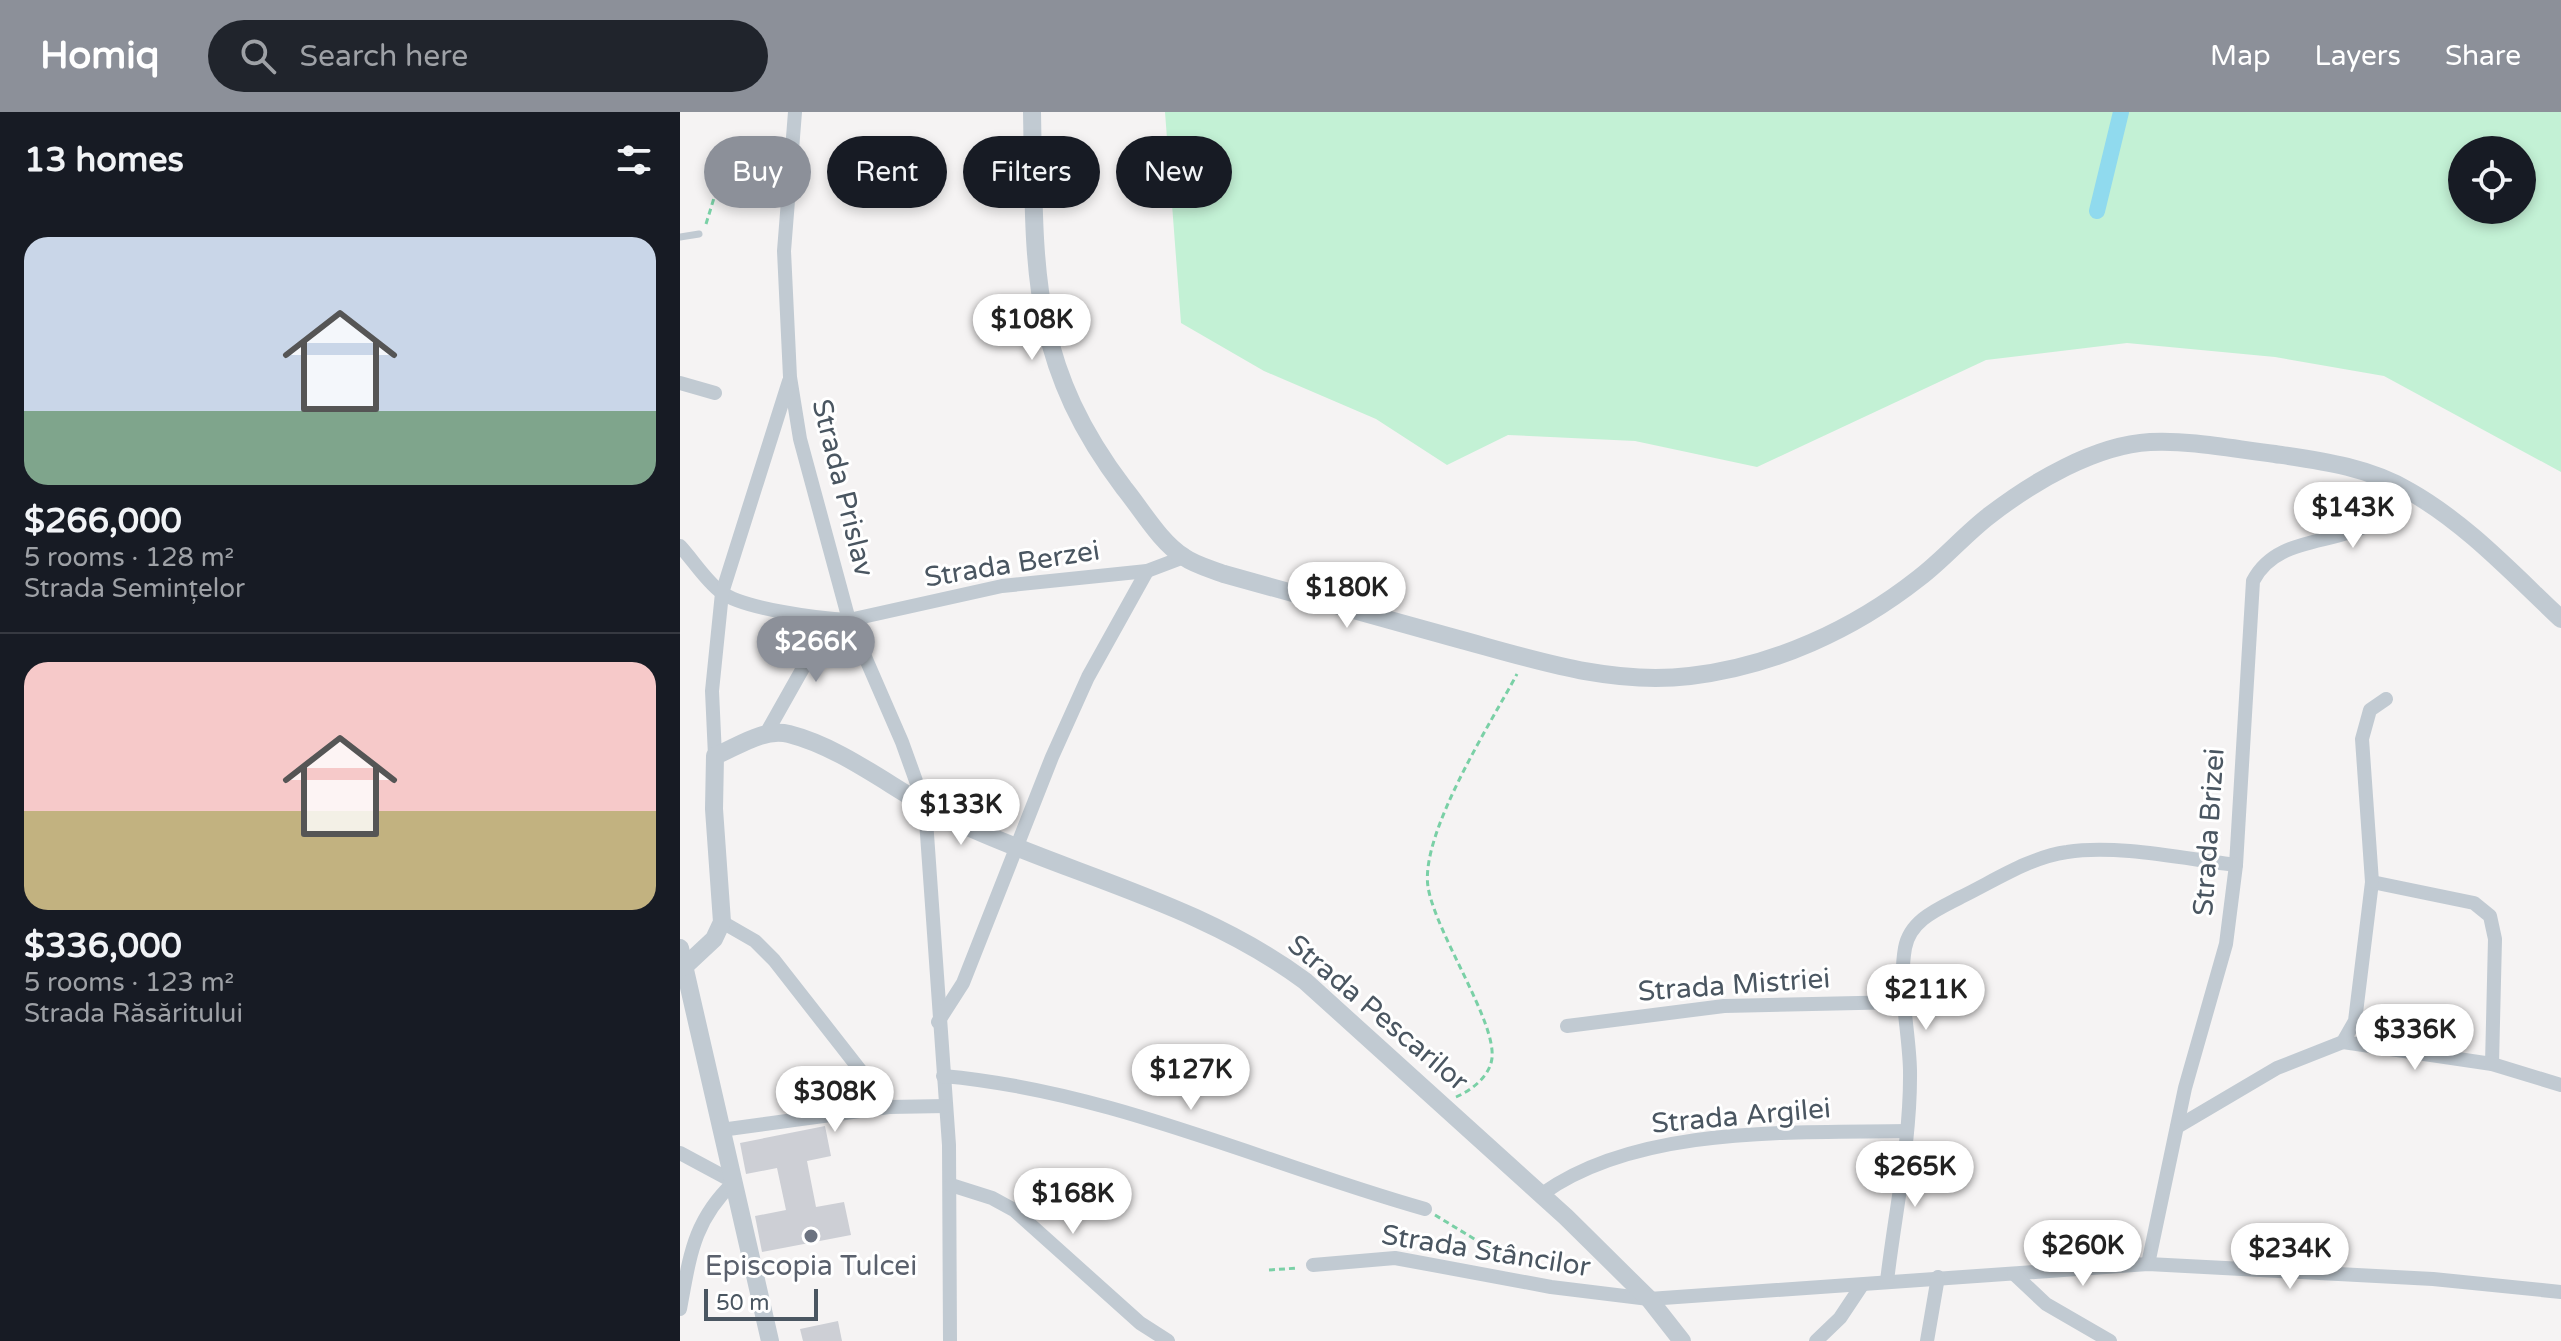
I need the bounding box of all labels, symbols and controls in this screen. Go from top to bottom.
search box [208,20,768,92]
text: Homiq [40,33,160,79]
icon: search [236,34,280,78]
text: Search here [300,38,468,75]
text: Map [2210,39,2271,73]
text: Layers [2315,39,2401,73]
text: Share [2445,39,2521,73]
chip: Buy [704,136,811,208]
chip: Rent [827,136,947,208]
chip: Filters [963,136,1100,208]
chip: New [1116,136,1232,208]
map controls [2448,136,2536,224]
button: locate [2448,136,2536,224]
icon: filters [612,138,656,182]
text: 13 homes [24,140,184,181]
icon: home [268,289,412,433]
pin: $108K [976,294,1088,362]
text: $108K [991,304,1073,335]
street label: Strada Prislav [805,396,881,580]
pin: $143K [2297,482,2409,550]
text: $143K [2312,492,2394,523]
text: $266,000 [24,501,182,542]
street label: Strada Berzei [922,533,1102,595]
text: 5 rooms · 128 m² [24,542,234,573]
pin: $180K [1291,562,1403,630]
text: $180K [1306,572,1388,603]
text: Strada Semințelor [24,573,245,604]
pin: $266K [760,616,872,684]
text: $266K [775,626,857,657]
icon: home [268,714,412,858]
street label: Strada Brizei [2186,747,2232,917]
pin: $133K [905,779,1017,847]
text: $133K [920,789,1002,820]
text: $336,000 [24,926,182,967]
street label: Strada Pescarilor [1281,928,1475,1099]
street label: Strada Mistriei [1637,961,1831,1009]
pin: $211K [1870,964,1982,1032]
text: 5 rooms · 123 m² [24,967,234,998]
text: $211K [1885,974,1967,1005]
text: Strada Răsăritului [24,998,243,1029]
pin: $336K [2359,1004,2471,1072]
text: $336K [2374,1014,2456,1045]
pin: $127K [1135,1044,1247,1112]
text: $127K [1150,1054,1232,1085]
pin: $308K [779,1066,891,1134]
text: $308K [794,1076,876,1107]
street label: Strada Argilei [1650,1091,1832,1141]
pin: $265K [1859,1141,1971,1209]
text: $265K [1874,1151,1956,1182]
pin: $168K [1017,1168,1129,1236]
text: $168K [1032,1178,1114,1209]
street label: Strada Stâncilor [1379,1218,1593,1284]
pin: $260K [2027,1220,2139,1288]
pin: $234K [2234,1223,2346,1291]
marker: Episcopia Tulcei [802,1227,820,1245]
text: $260K [2042,1230,2124,1261]
text: $234K [2249,1233,2331,1264]
place label: Episcopia Tulcei [705,1249,917,1283]
scale bar [704,1285,818,1321]
text: 50 m [716,1290,770,1316]

